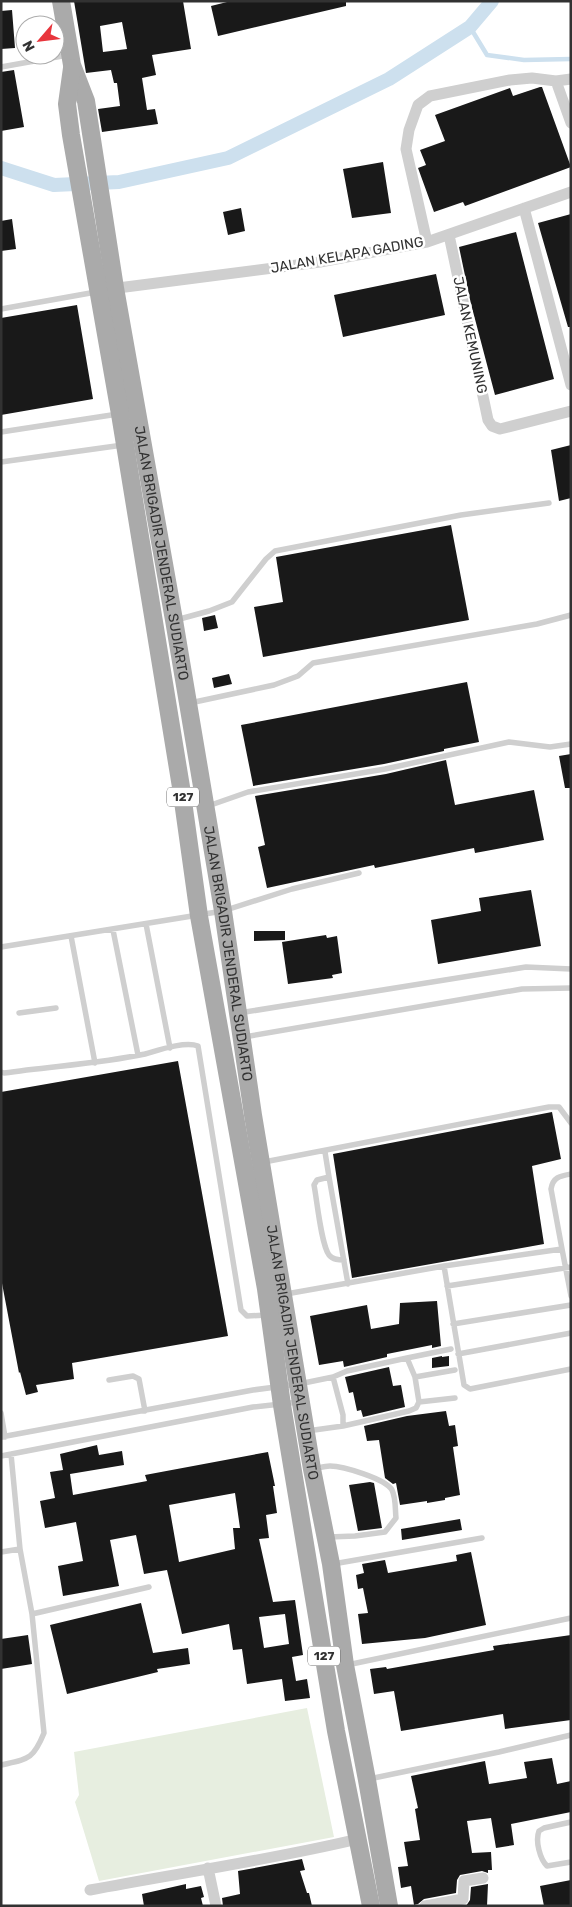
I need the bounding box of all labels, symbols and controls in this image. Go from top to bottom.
north arrow [15,15,65,65]
text: N [19,37,39,54]
street label: JALAN KELAPA GADING [269,233,425,277]
street label: JALAN KEMUNING [449,275,491,395]
street label: JALAN BRIGADIR JENDERAL SUDIARTO [131,424,193,682]
road number: 127 [167,788,199,806]
street label: JALAN BRIGADIR JENDERAL SUDIARTO [200,824,256,1083]
street label: JALAN BRIGADIR JENDERAL SUDIARTO [263,1224,322,1481]
road number: 127 [308,1646,340,1665]

